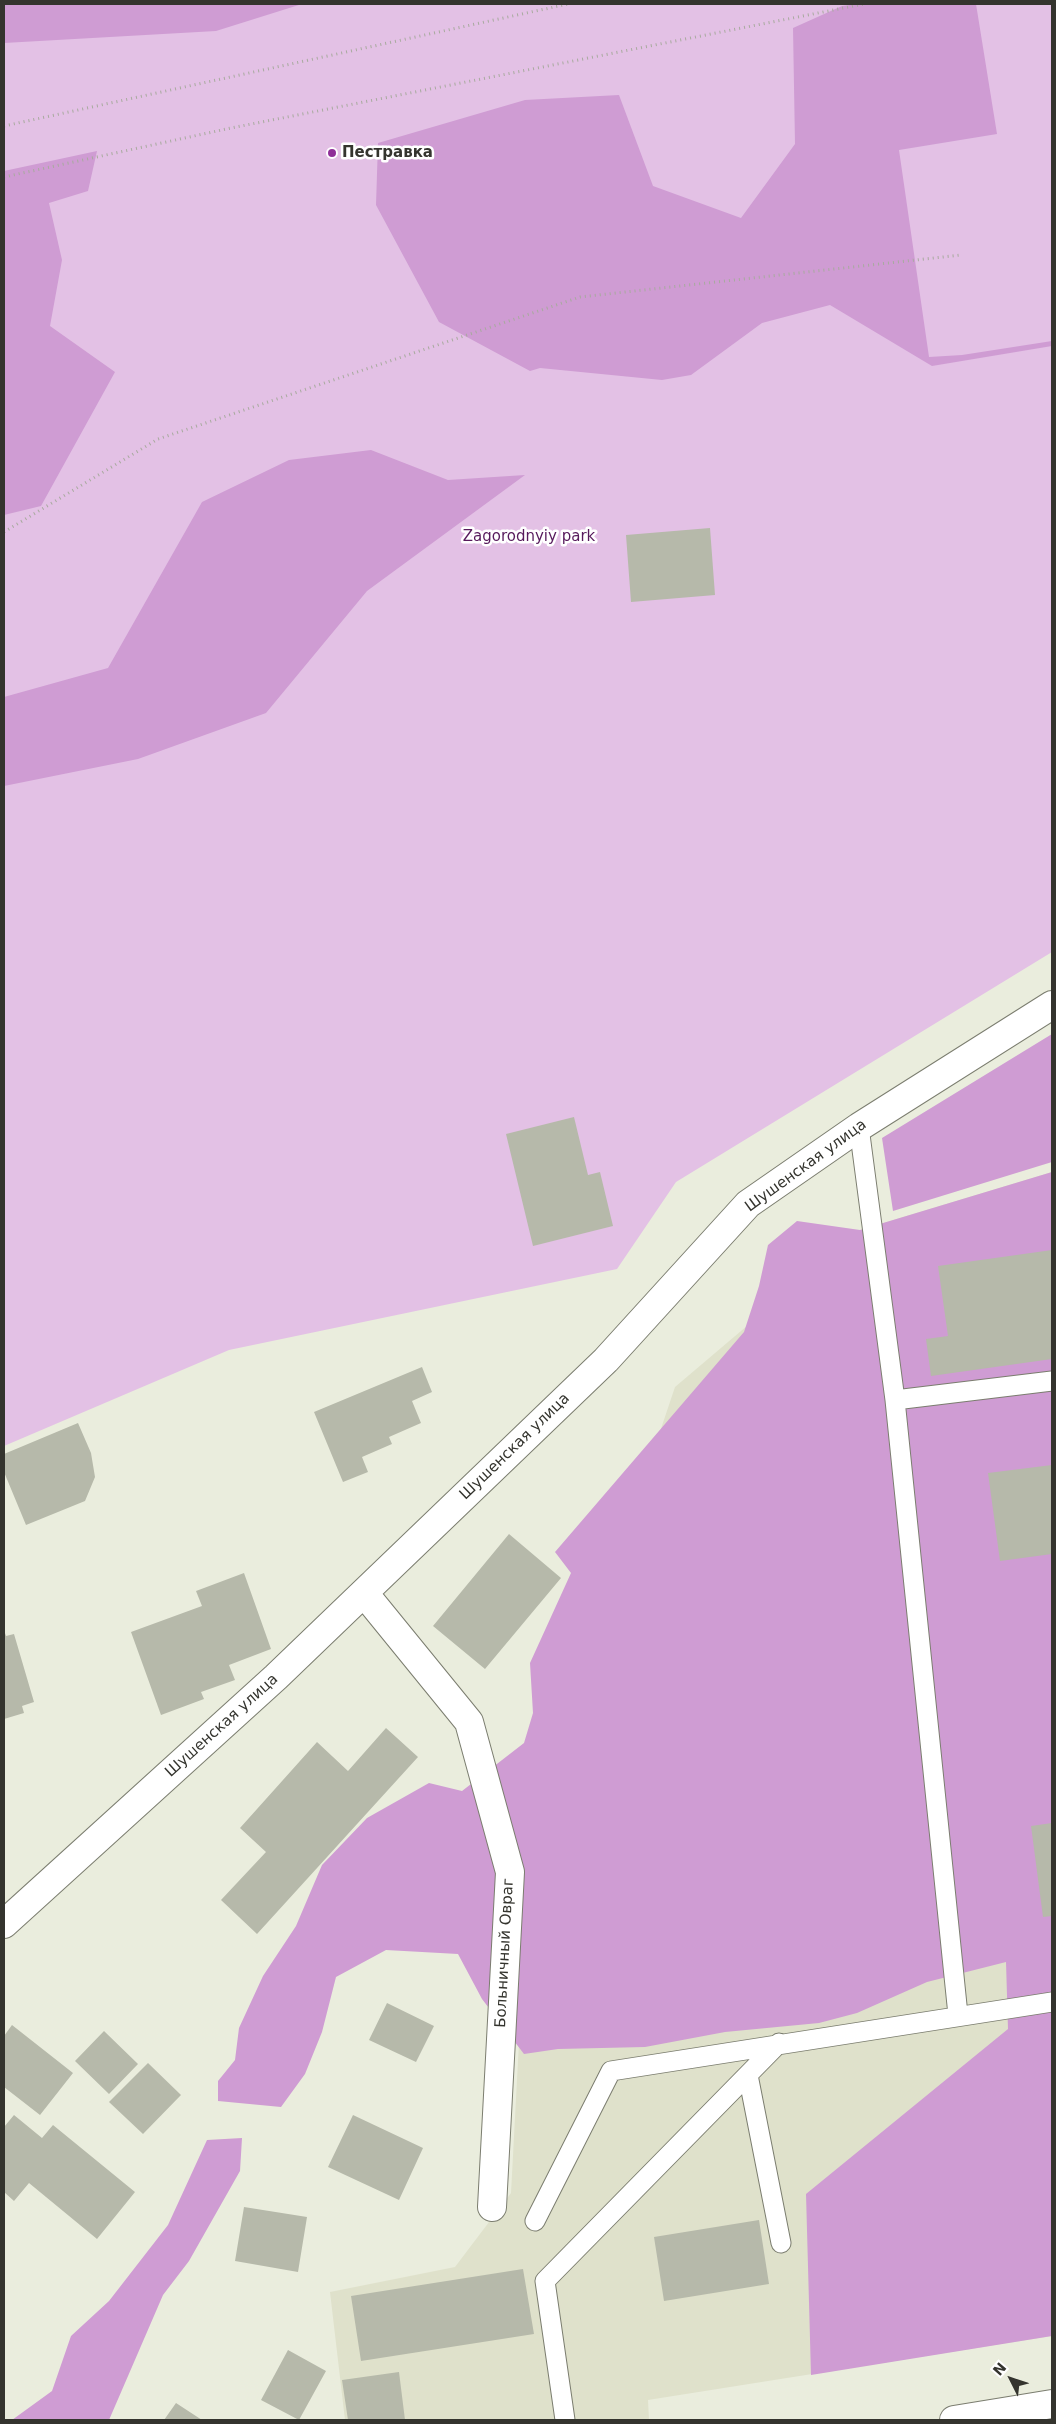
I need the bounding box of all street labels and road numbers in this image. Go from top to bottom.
street label: Шушенская улица [742,1116,870,1216]
street label: Шушенская улица [456,1390,574,1504]
street label: Шушенская улица [162,1671,282,1781]
street label: Больничный Овраг [492,1878,518,2028]

